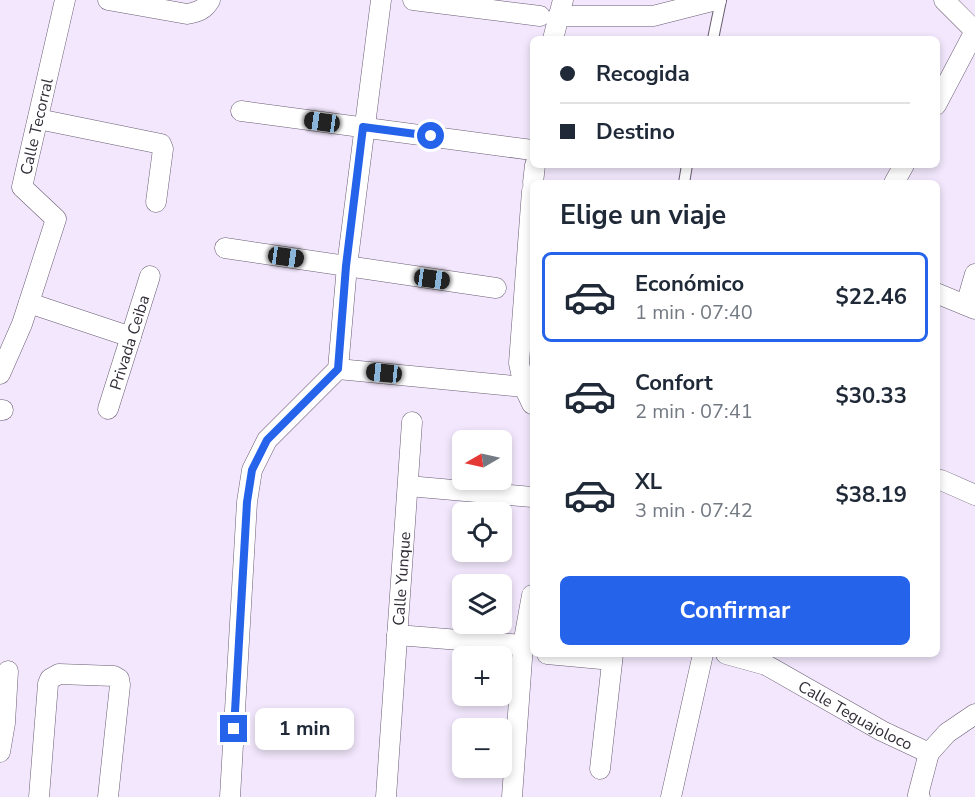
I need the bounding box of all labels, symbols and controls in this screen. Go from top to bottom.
text: Recogida [596,59,690,89]
street label: Calle Tecorral [15,76,59,177]
car [303,111,341,133]
text: Destino [596,117,675,147]
route start [417,122,444,149]
text: Elige un viaje [560,197,726,234]
car [267,246,305,268]
car [413,268,451,290]
text: Económico [635,269,744,299]
icon: car [563,270,617,324]
text: $22.46 [836,282,907,312]
street label: Privada Ceiba [105,292,155,393]
text: 1 min · 07:40 [635,299,753,326]
car [365,362,403,384]
text: Confort [635,368,713,398]
icon: car [563,369,617,423]
text: $30.33 [836,381,907,411]
text: 2 min · 07:41 [635,398,753,425]
north arrow [452,430,512,490]
map controls [452,430,512,778]
text: XL [635,467,662,497]
icon: car [563,468,617,522]
text: $38.19 [836,480,907,510]
text: 3 min · 07:42 [635,497,753,524]
button: locate [452,502,512,562]
street label: Calle Yunque [388,531,416,626]
button: layers [452,574,512,634]
button: Confirmar [560,576,910,645]
button: + [452,646,512,706]
street label: Calle Teguajoloco [794,676,916,756]
callout: 1 min [255,708,354,750]
route end [220,715,247,742]
text: 1 min [279,715,330,742]
button: − [452,718,512,778]

